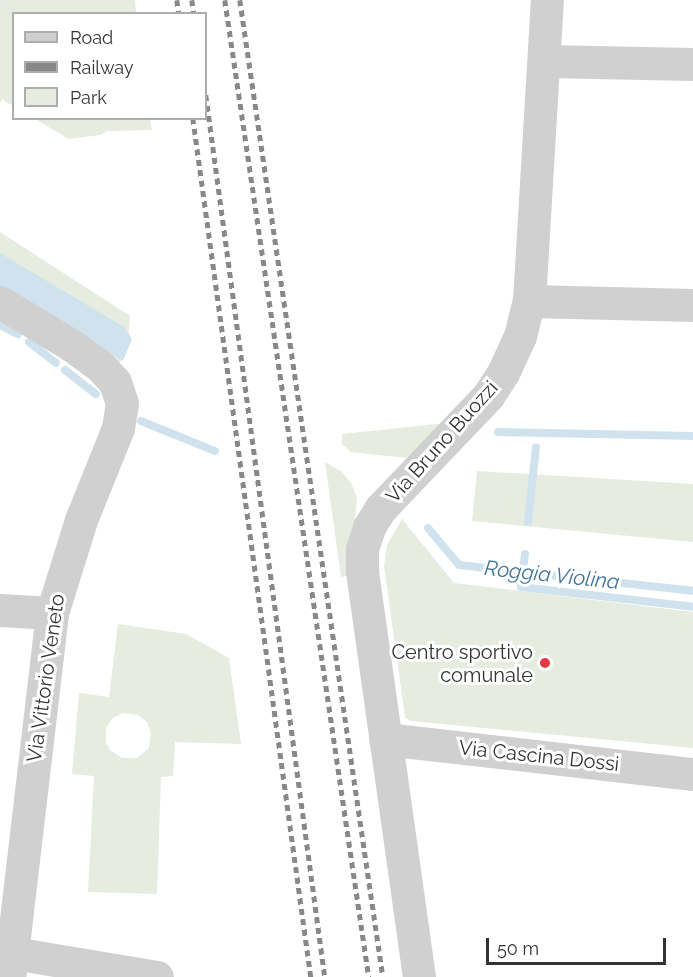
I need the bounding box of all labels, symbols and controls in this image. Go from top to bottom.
legend [12,12,207,120]
text: Road [70,27,113,48]
text: Railway [70,57,134,78]
text: Park [70,87,107,108]
street label: Via Bruno Buozzi [381,376,503,508]
water label: Roggia Violina [483,555,621,595]
street label: Via Vittorio Veneto [22,592,70,764]
place label: Centro sportivo comunale [391,640,533,687]
marker: Centro sportivo comunale [538,656,552,670]
street label: Via Cascina Dossi [458,736,620,776]
scale bar [489,926,669,964]
text: 50 m [497,938,539,959]

